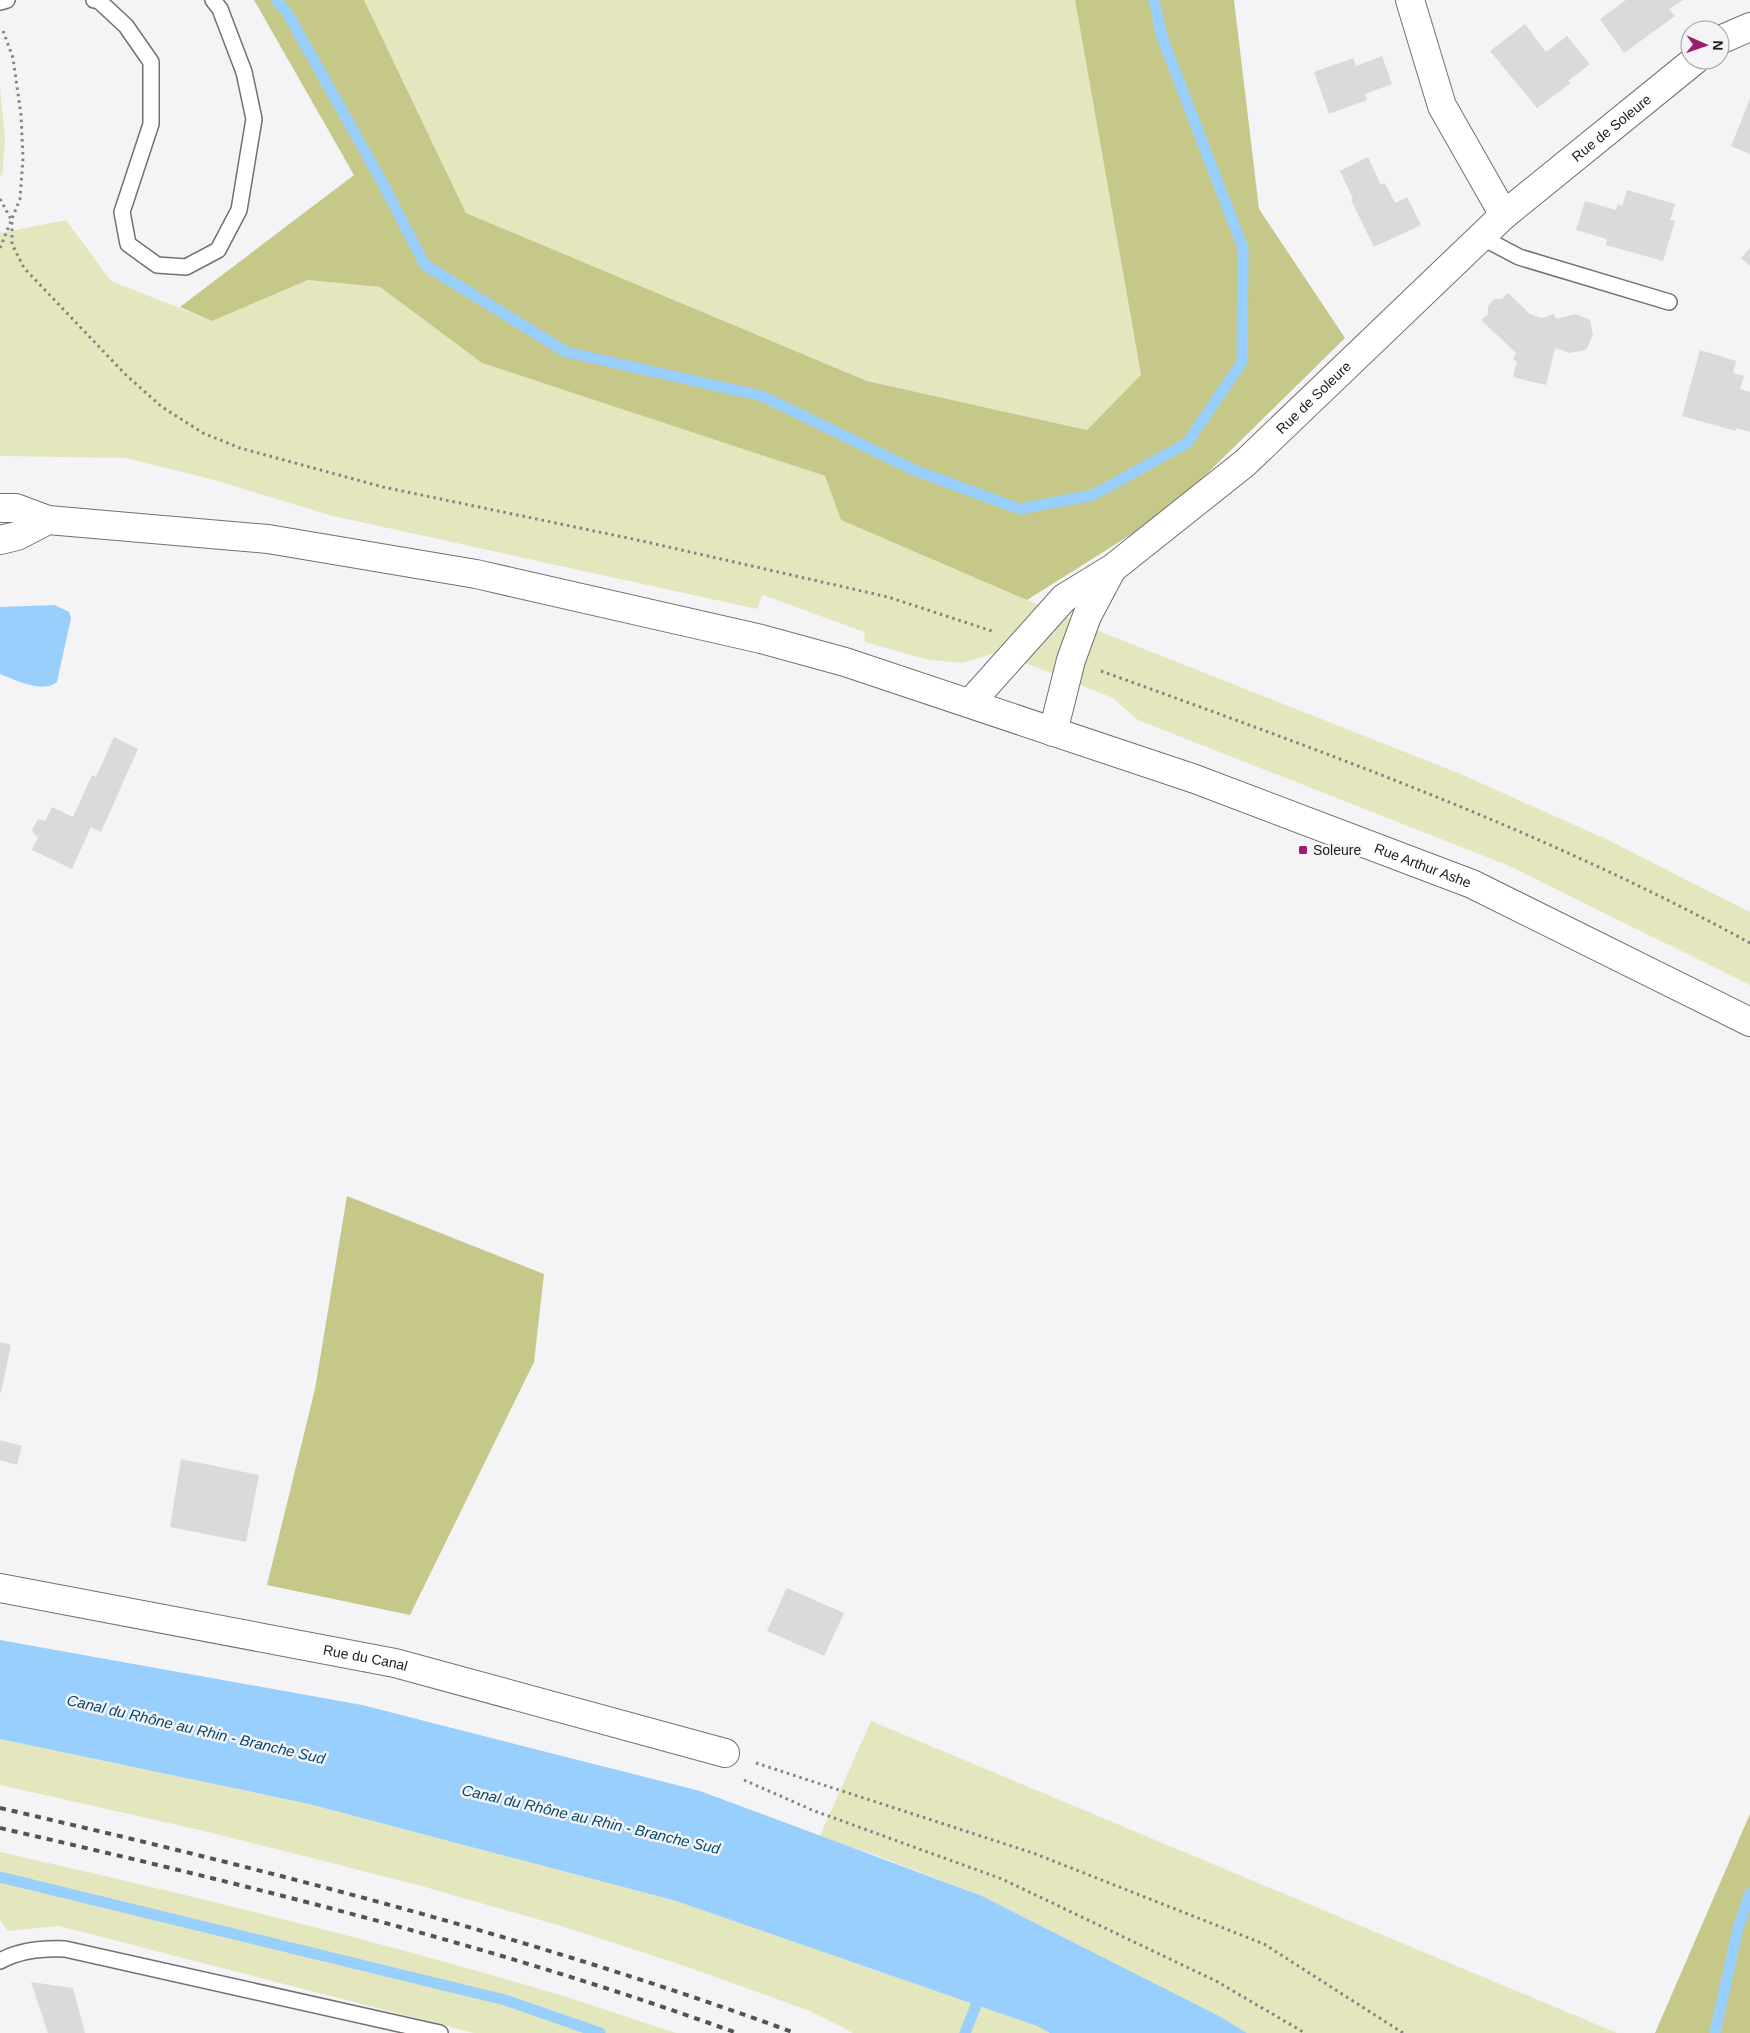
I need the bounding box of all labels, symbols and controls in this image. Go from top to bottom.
north arrow [1680,20,1730,70]
text: N [1710,40,1726,51]
street label: Rue de Soleure [1569,91,1654,165]
street label: Rue de Soleure [1273,358,1354,437]
street label: Rue Arthur Ashe [1372,840,1474,891]
place label: Soleure [1313,842,1361,858]
marker: Soleure [1297,844,1309,856]
street label: Rue du Canal [322,1642,409,1674]
water label: Canal du Rhône au Rhin - Branche Sud [65,1691,327,1767]
water label: Canal du Rhône au Rhin - Branche Sud [460,1781,722,1857]

